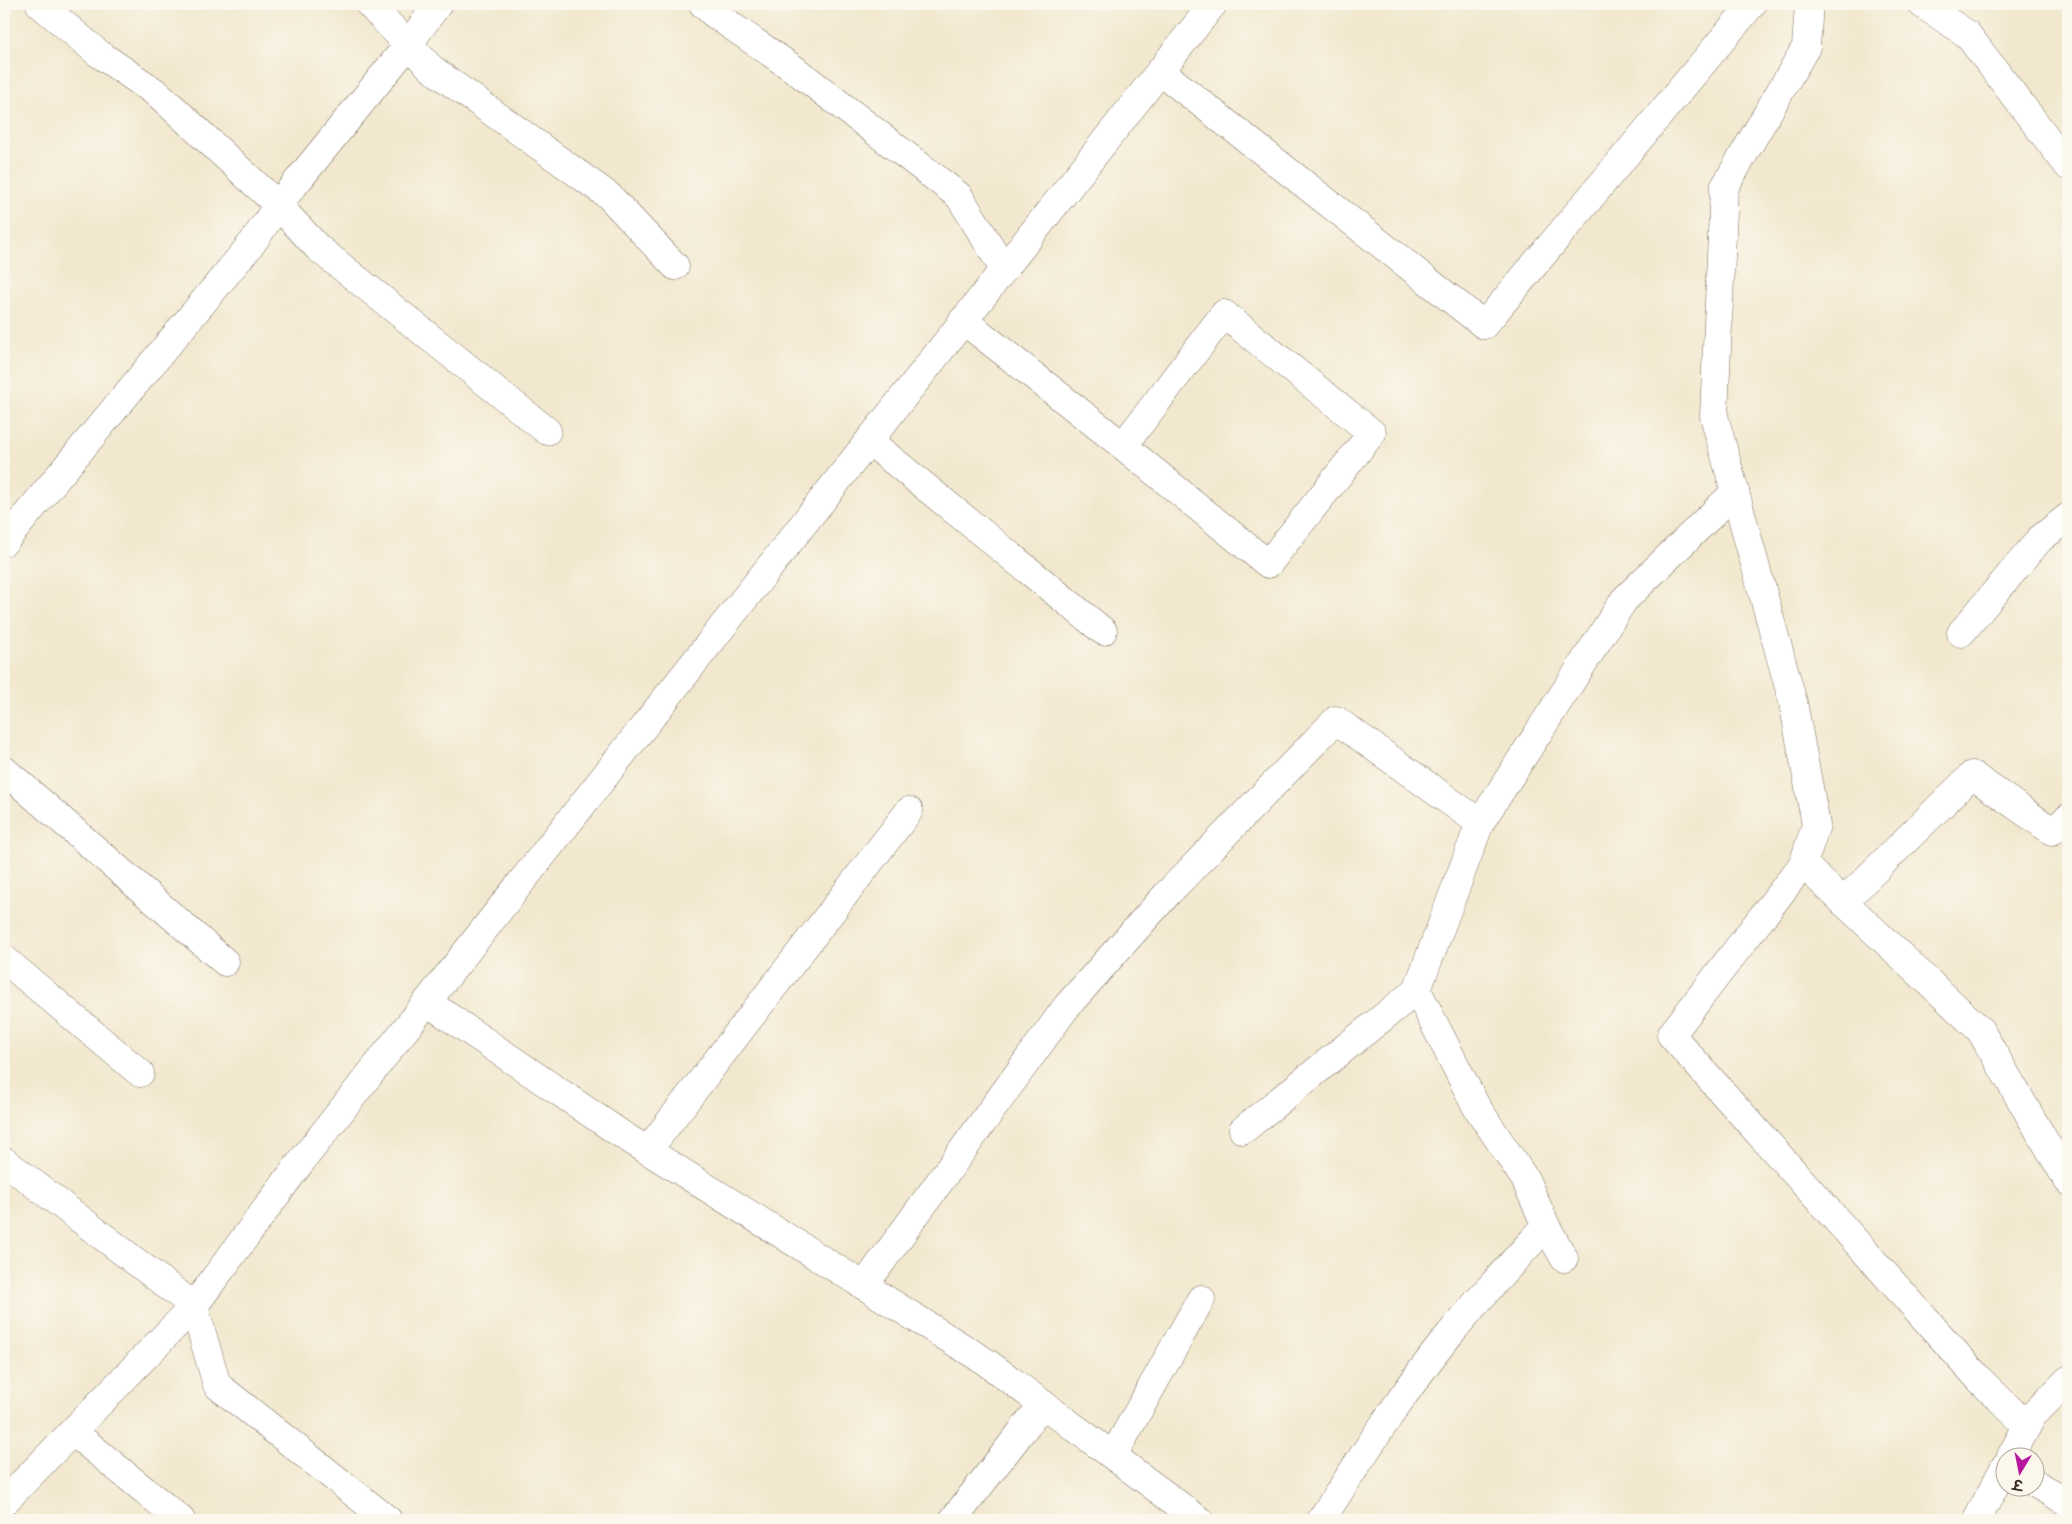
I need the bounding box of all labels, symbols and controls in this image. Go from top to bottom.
north arrow [1994,1446,2044,1496]
text: उ [2010,1475,2026,1494]

